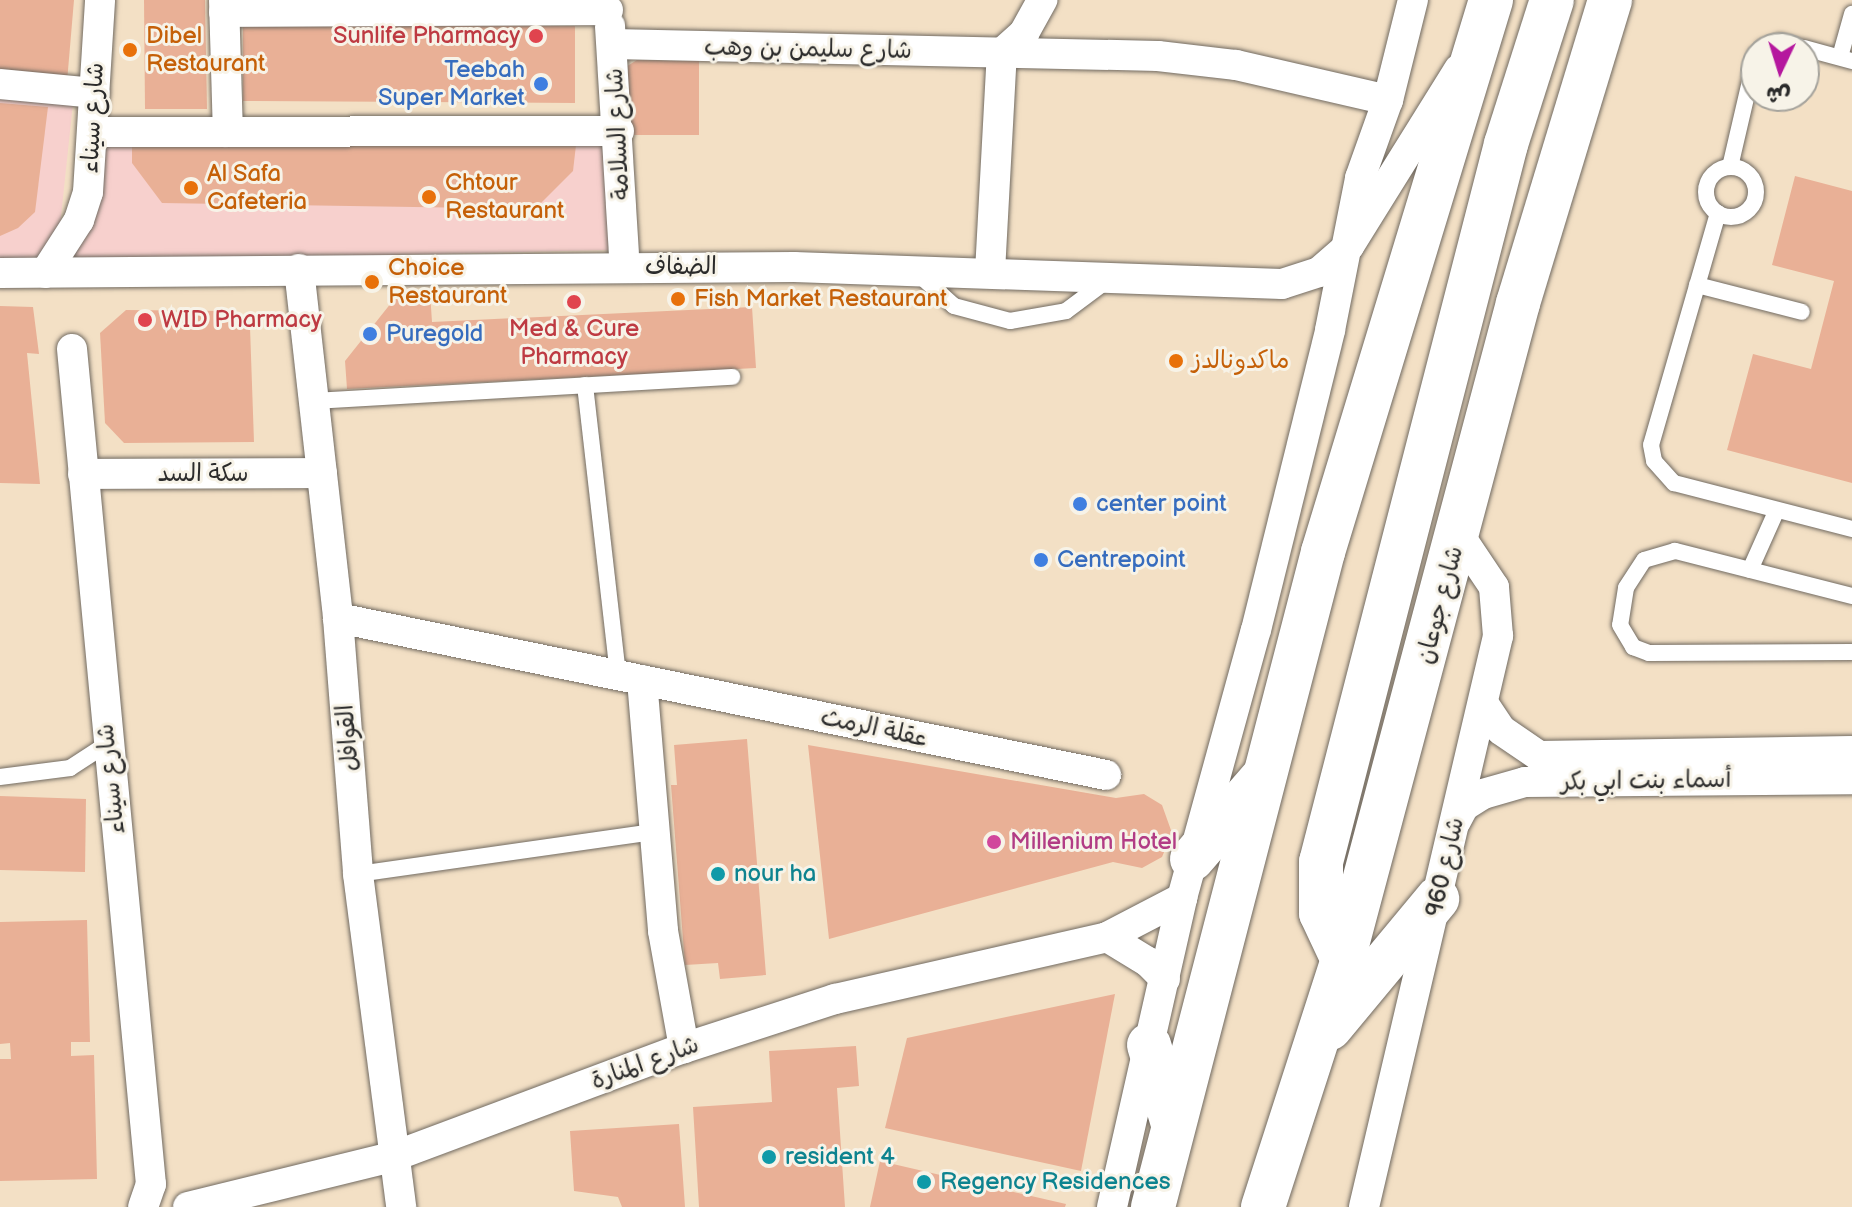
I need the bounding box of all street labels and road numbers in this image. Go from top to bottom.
street label: شارع سليمن بن وهب [704,33,912,65]
street label: شارع سيناء [76,62,110,174]
street label: شارع السلامة [600,67,636,201]
street label: الضفاف [645,253,717,281]
street label: سكة السد [157,460,249,488]
street label: شارع جوعان [1411,543,1469,667]
street label: القوافل [331,703,365,773]
street label: عقلة الرمث [818,703,930,753]
street label: شارع سيناء [91,722,131,836]
street label: أسماء بنت ابي بكر [1560,765,1732,797]
street label: شارع 960 [1420,815,1470,919]
street label: شارع المنارة [587,1030,703,1096]

